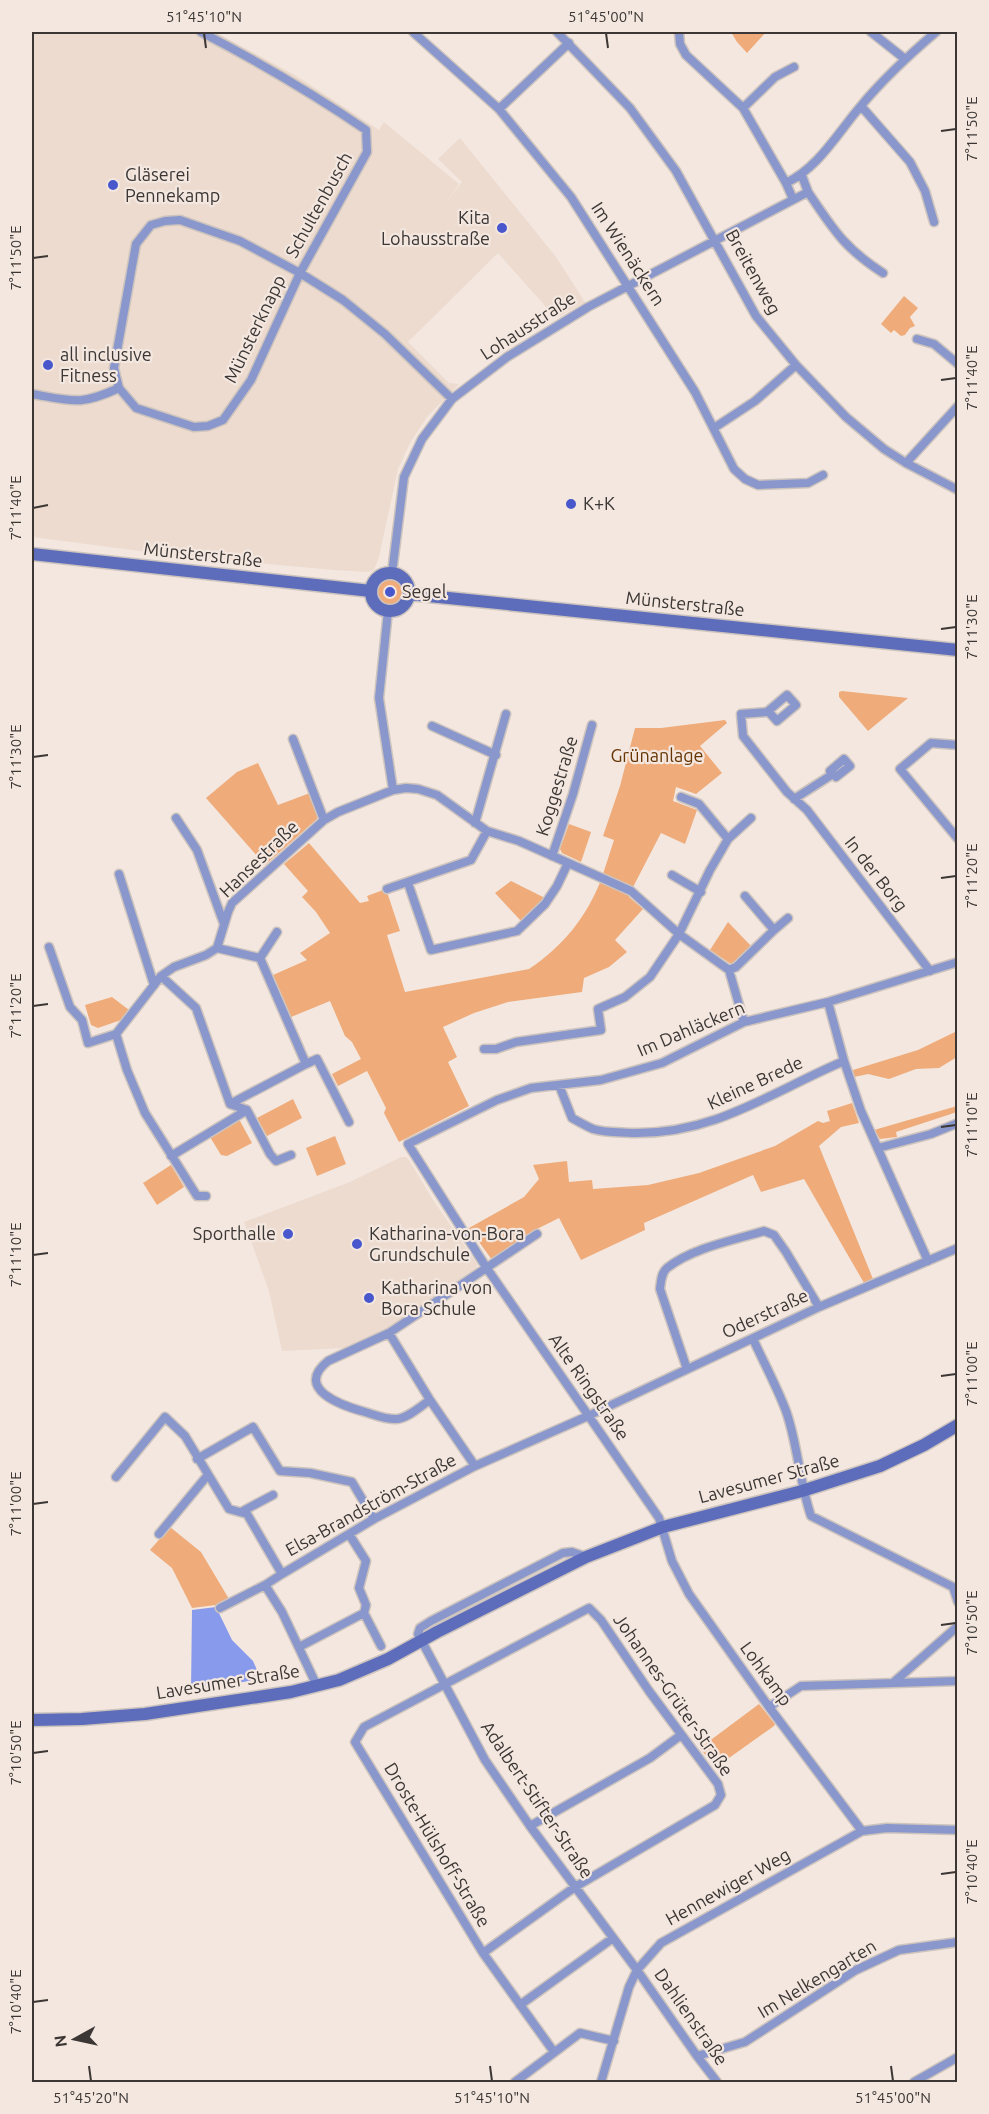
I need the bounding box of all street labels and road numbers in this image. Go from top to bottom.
street label: Schultenbusch [281,148,355,261]
street label: Im Wienäckern [588,198,670,309]
street label: Breitenweg [722,226,785,317]
street label: Münsterknapp [219,271,289,386]
street label: Lohausstraße [476,287,579,363]
street label: Münsterstraße [143,538,264,570]
street label: Münsterstraße [625,587,746,619]
street label: Koggestraße [531,733,581,838]
street label: Hansestraße [215,816,302,901]
street label: In der Borg [841,832,912,915]
street label: Im Dahläckern [634,996,747,1060]
street label: Kleine Brede [704,1051,805,1113]
street label: Oderstraße [718,1284,811,1342]
street label: Alte Ringstraße [546,1329,634,1444]
street label: Elsa-Brandström-Straße [282,1449,459,1559]
street label: Lavesumer Straße [696,1450,841,1506]
street label: Johannes-Grüter-Straße [610,1609,738,1779]
street label: Lohkamp [737,1637,797,1709]
street label: Lavesumer Straße [155,1660,301,1702]
street label: Adalbert-Stifter-Straße [478,1717,598,1882]
street label: Droste-Hülshoff-Straße [381,1759,495,1930]
street label: Hennewiger Weg [662,1844,793,1929]
street label: Im Nelkengarten [754,1935,879,2021]
street label: Dahlienstraße [651,1964,732,2069]

